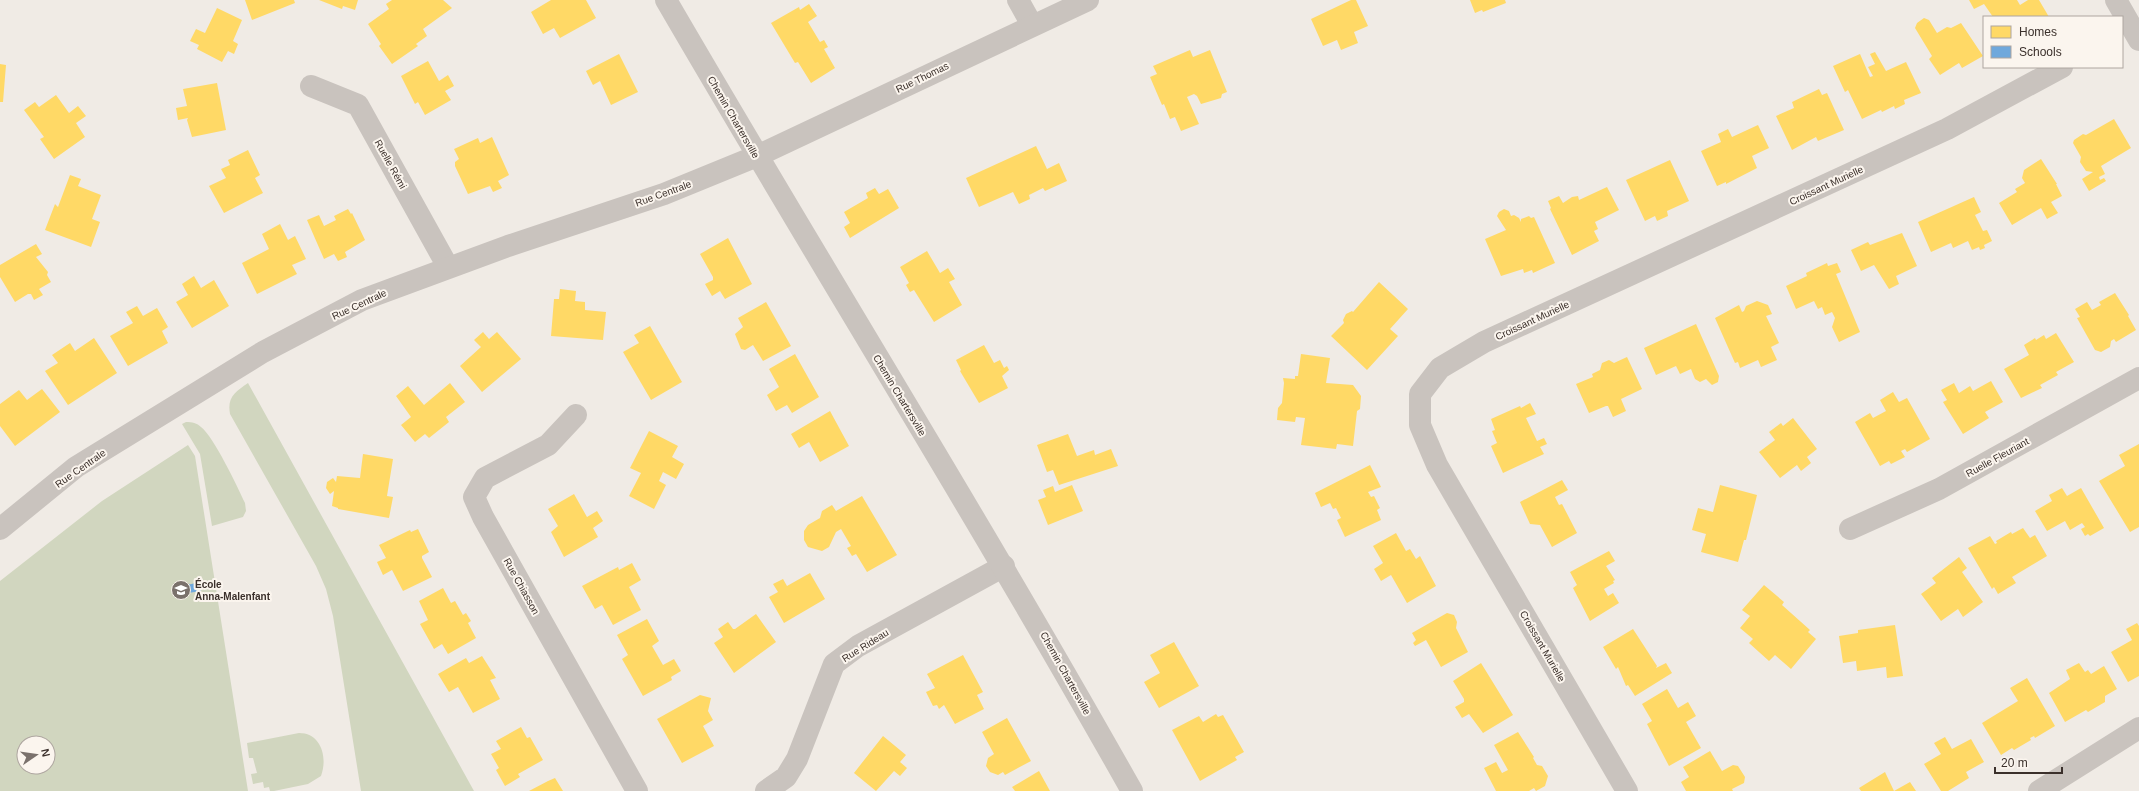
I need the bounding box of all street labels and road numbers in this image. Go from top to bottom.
street label: Rue Thomas [894,60,950,95]
street label: Chemin Chartersville [706,74,762,161]
street label: Ruelle Rémi [373,138,409,191]
street label: Croissant Murielle [1788,163,1865,207]
street label: Rue Centrale [634,178,693,209]
street label: Rue Centrale [330,287,389,322]
street label: Croissant Murielle [1494,298,1571,342]
street label: Chemin Chartersville [871,353,928,438]
street label: Ruelle Fleuriant [1964,436,2031,479]
street label: Rue Centrale [53,447,108,490]
street label: Rue Chiasson [502,556,542,616]
street label: Croissant Murielle [1518,609,1568,684]
street label: Rue Rideau [840,627,891,664]
street label: Chemin Chartersville [1038,630,1093,717]

